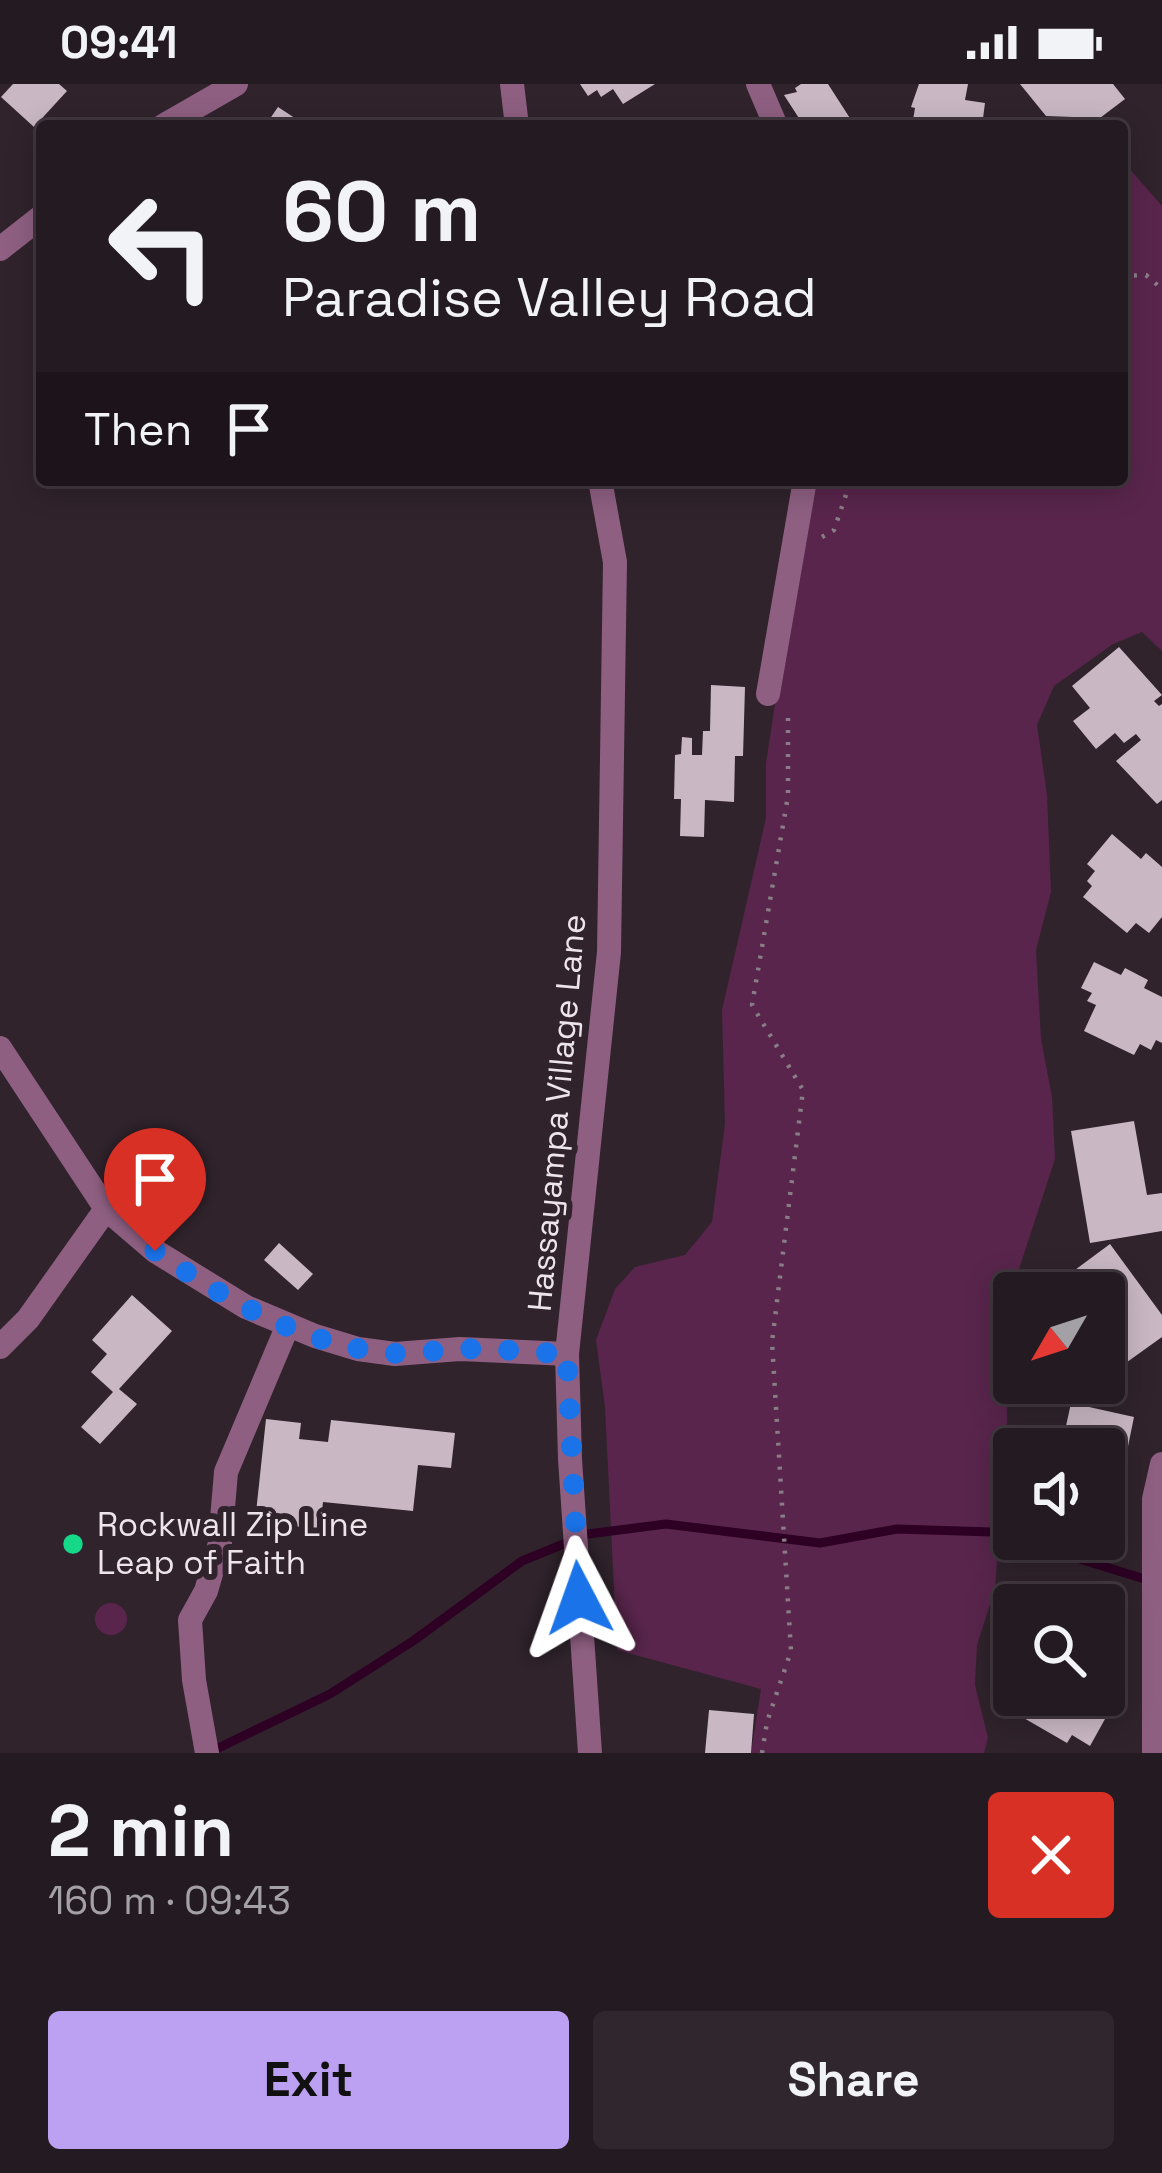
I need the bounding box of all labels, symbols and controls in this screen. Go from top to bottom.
text: 09:41 [60,14,178,71]
text: 60 m [282,158,481,266]
icon: left [84,168,240,324]
text: Paradise Valley Road [282,263,817,332]
icon: arrive [216,396,282,462]
text: Then [84,401,192,458]
street label: Hassayampa Village Lane [519,913,595,1313]
pin [104,1128,206,1251]
icon: arrive [122,1146,188,1212]
north arrow [993,1272,1125,1404]
map controls [993,1272,1125,1716]
button: sound [993,1428,1125,1560]
place label: Rockwall Zip Line Leap of Faith [97,1504,368,1584]
marker: Rockwall Zip Line Leap of Faith [60,1531,86,1557]
position arrow [516,1535,642,1661]
button: search [993,1584,1125,1716]
text: 2 min [48,1785,234,1877]
button: close [988,1792,1114,1918]
text: 160 m · 09:43 [48,1876,291,1925]
button: Exit [48,2011,569,2149]
button: Share [593,2011,1114,2149]

